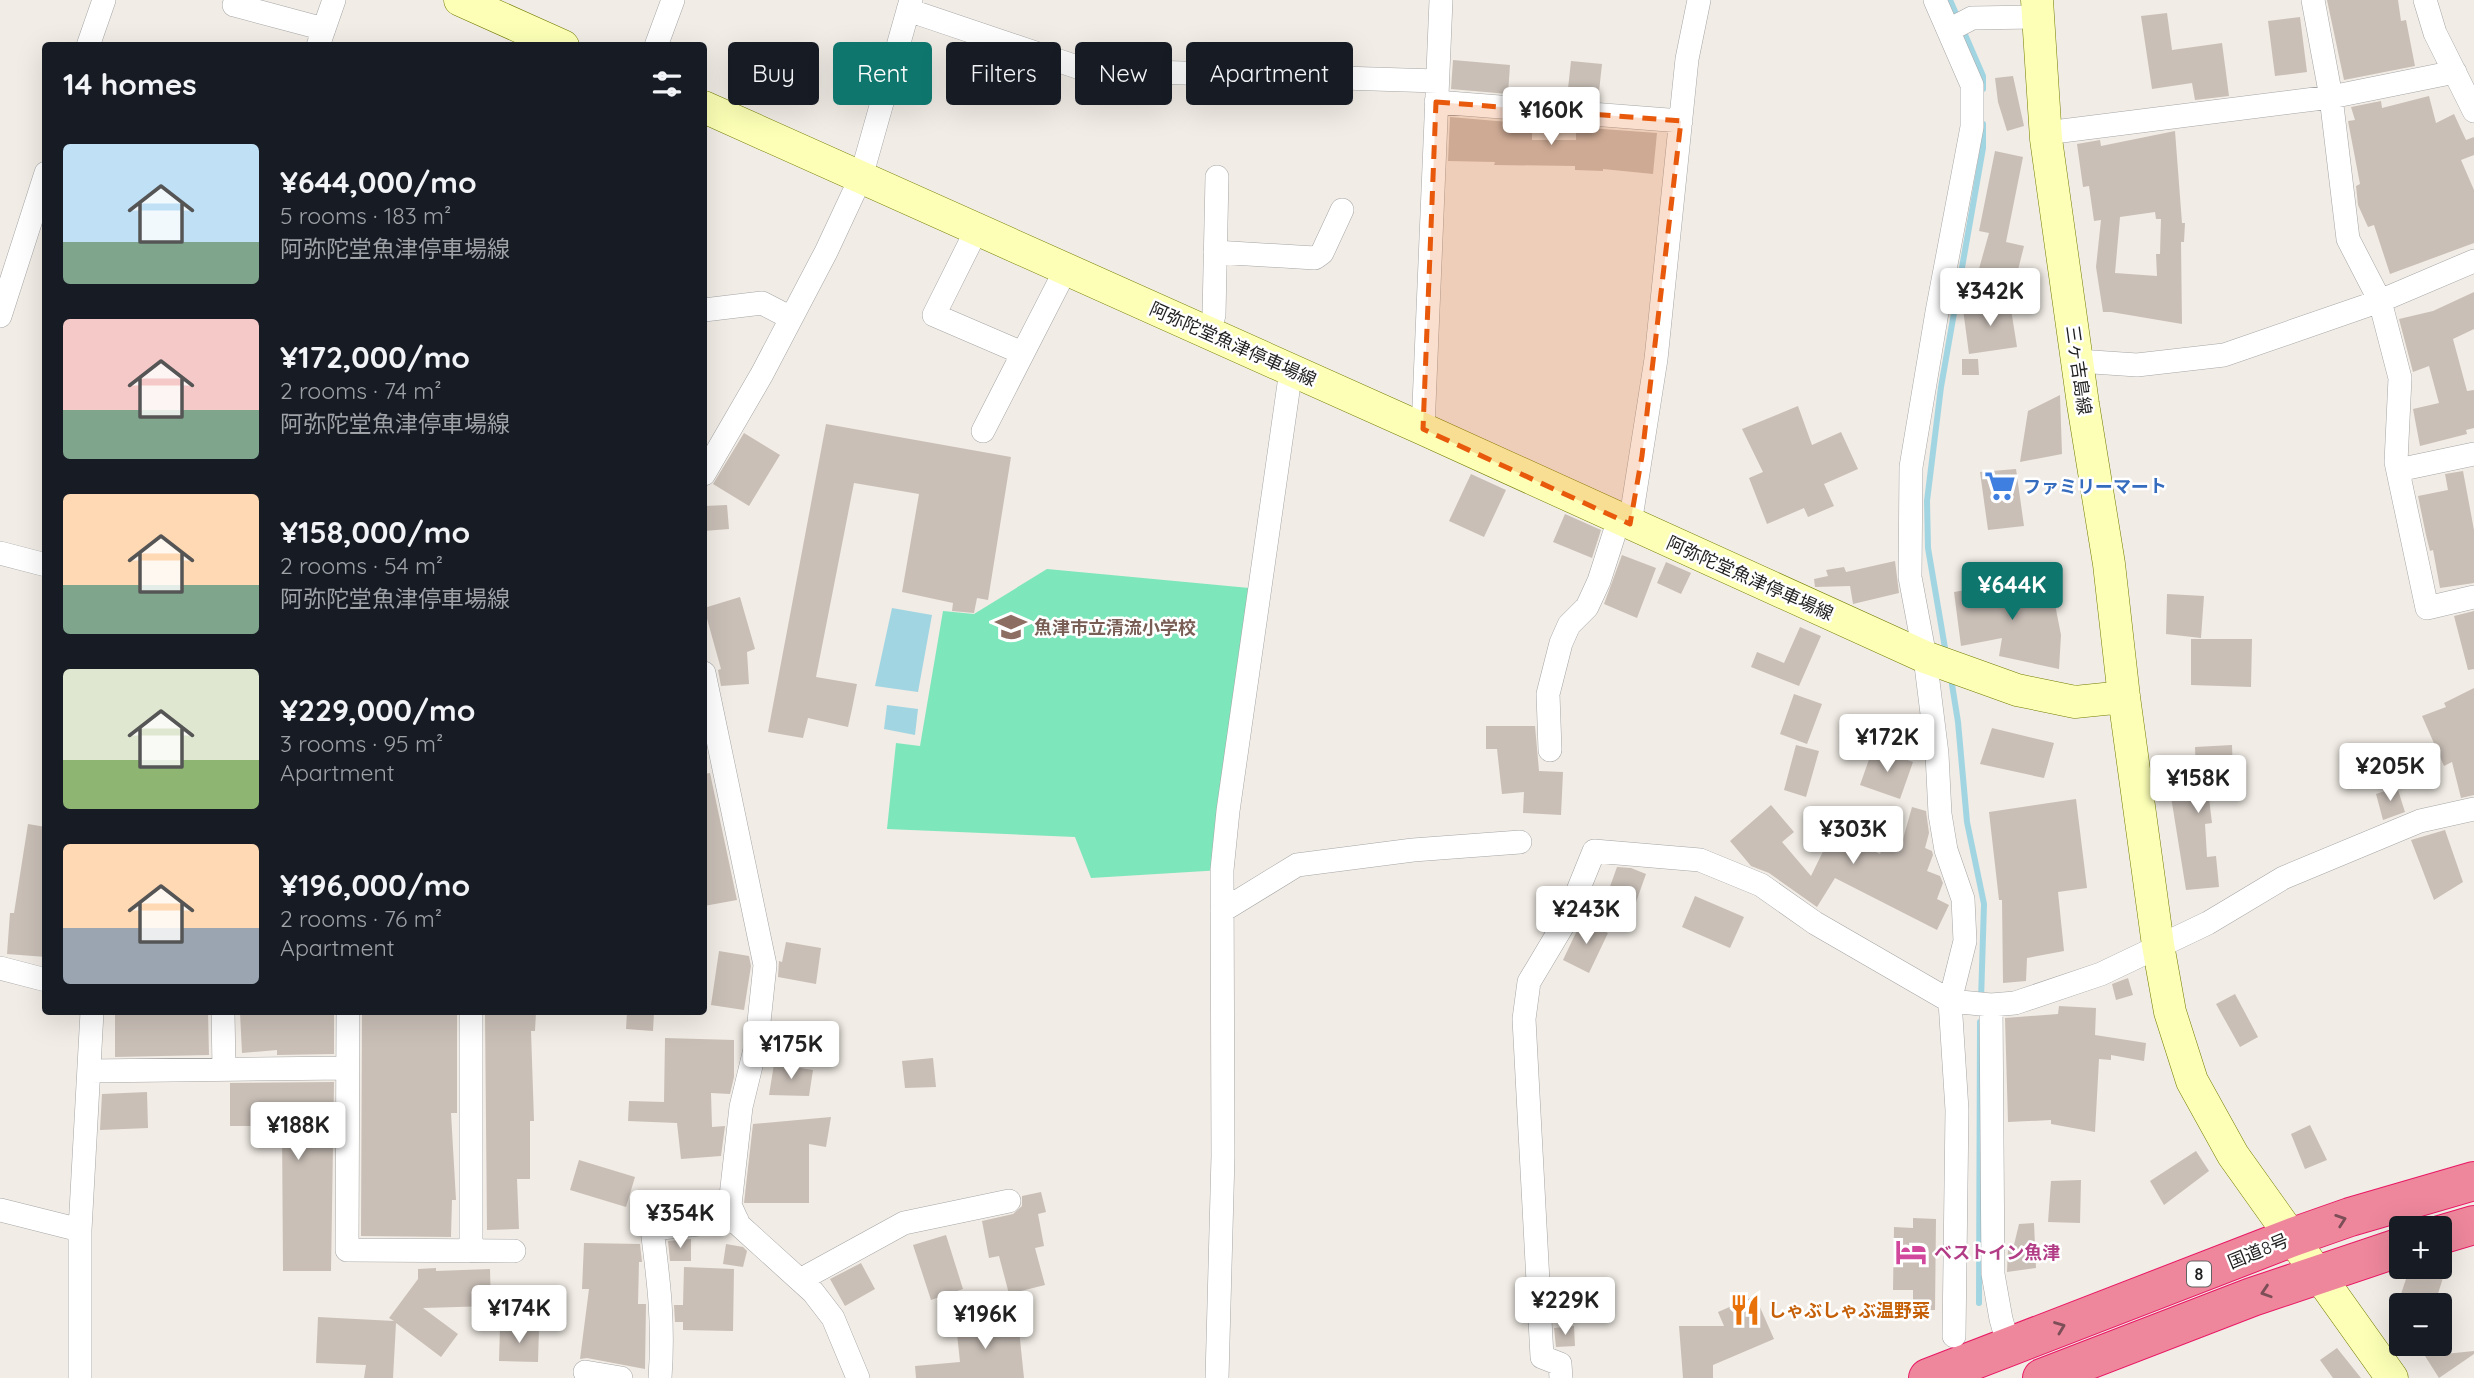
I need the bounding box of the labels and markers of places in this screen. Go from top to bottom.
pin: ¥160K [1502,88,1600,147]
pin: ¥342K [1941,268,2039,328]
supermarket icon: ファミリーマート [1983,469,2017,503]
place label: ファミリーマート [2023,475,2167,498]
pin: ¥644K [1963,562,2061,622]
school or university icon: 魚津市立清流小学校 [994,610,1028,644]
place label: 魚津市立清流小学校 [1034,616,1196,639]
pin: ¥172K [1838,714,1936,774]
pin: ¥205K [2341,744,2439,803]
pin: ¥158K [2149,756,2247,815]
pin: ¥303K [1804,806,1902,866]
pin: ¥243K [1537,886,1635,946]
pin: ¥175K [742,1021,840,1081]
pin: ¥188K [249,1102,347,1162]
pin: ¥354K [631,1190,729,1250]
hotel icon: ベストイン魚津 [1894,1235,1928,1269]
place label: ベストイン魚津 [1934,1241,2060,1264]
pin: ¥229K [1516,1278,1614,1337]
pin: ¥174K [470,1286,568,1345]
pin: ¥196K [936,1292,1034,1351]
restaurant icon: しゃぶしゃぶ温野菜 [1728,1293,1762,1327]
place label: しゃぶしゃぶ温野菜 [1768,1299,1930,1322]

